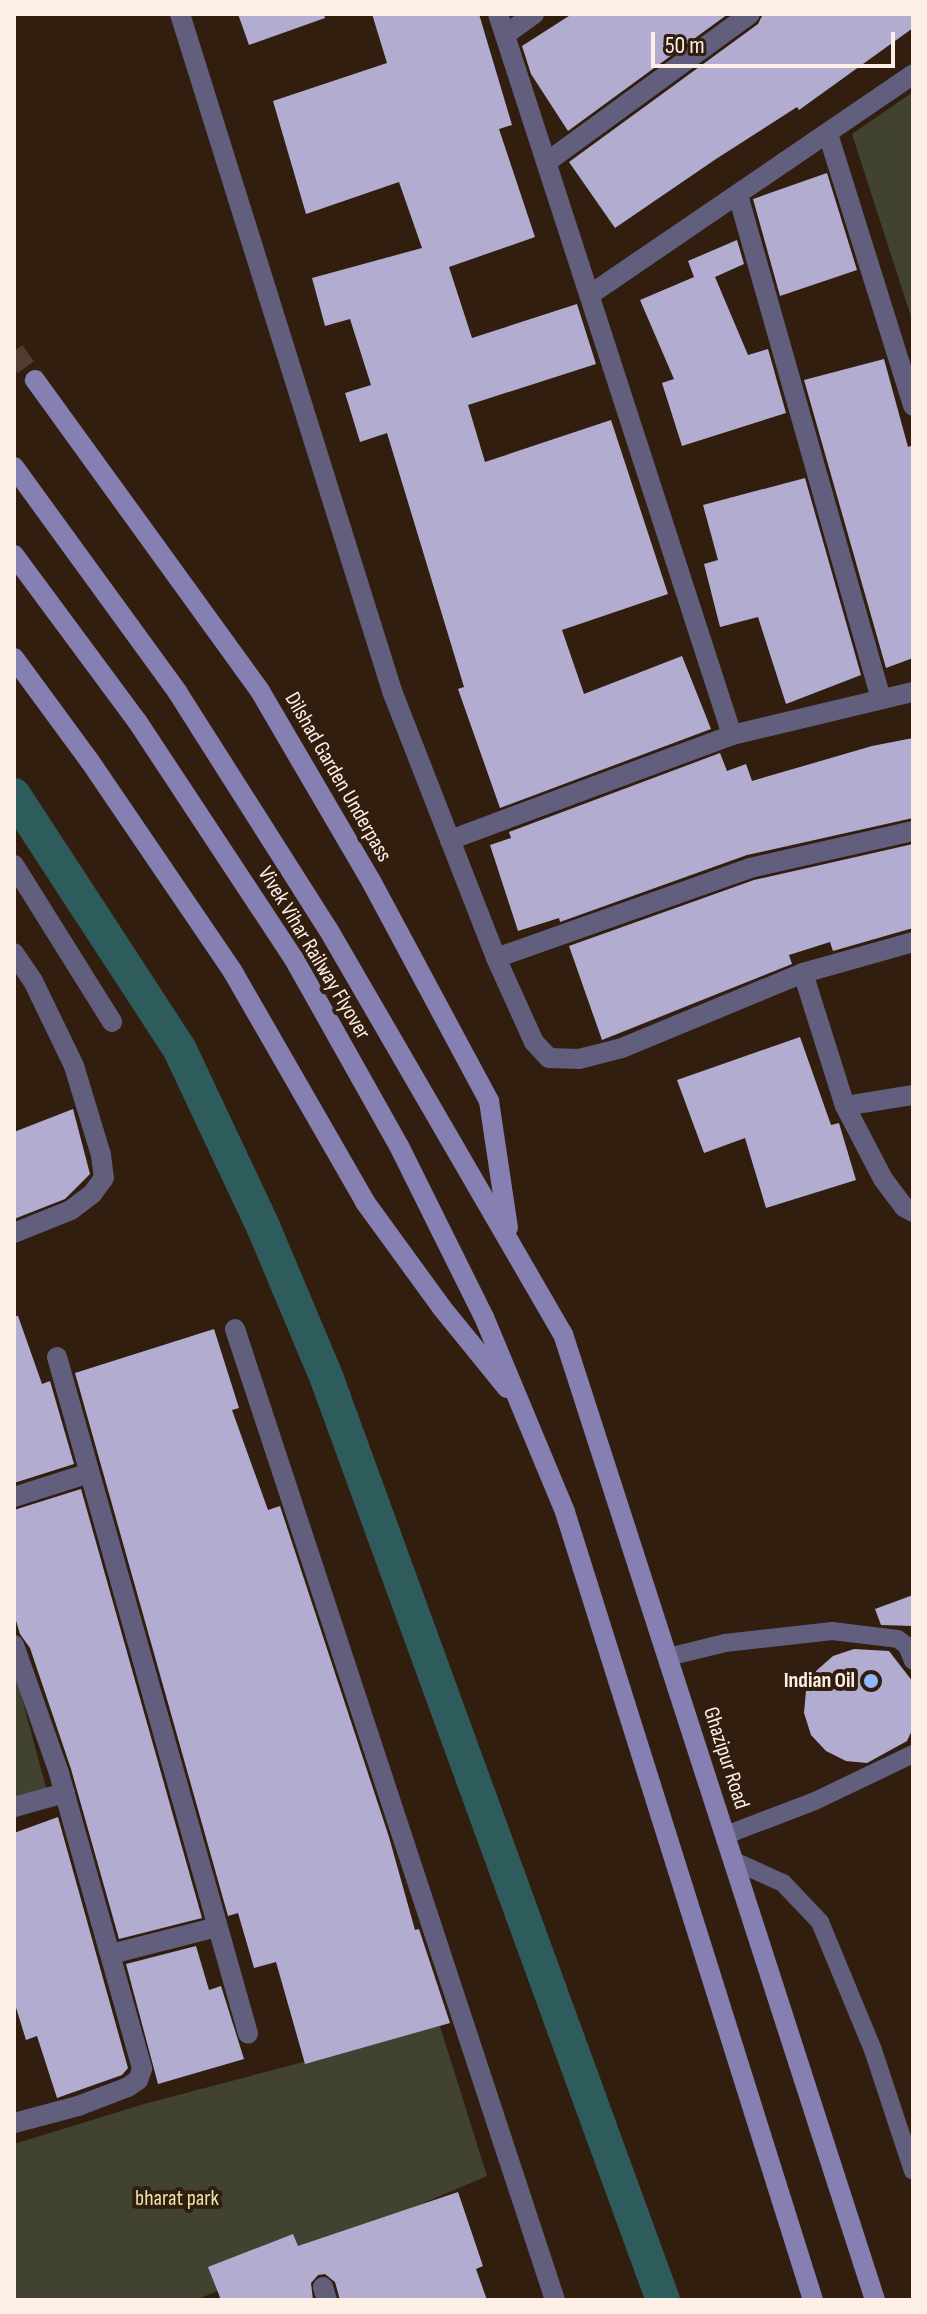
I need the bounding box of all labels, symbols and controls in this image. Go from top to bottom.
scale bar [655,16,899,66]
text: 50 m [665,31,705,60]
street label: Dilshad Garden Underpass [279,688,397,866]
street label: Vivek Vihar Railway Flyover [252,862,376,1044]
place label: Indian Oil [784,1668,855,1694]
marker: Indian Oil [862,1672,880,1690]
street label: Ghazipur Road [697,1704,755,1812]
park label: bharat park [135,2186,219,2212]

